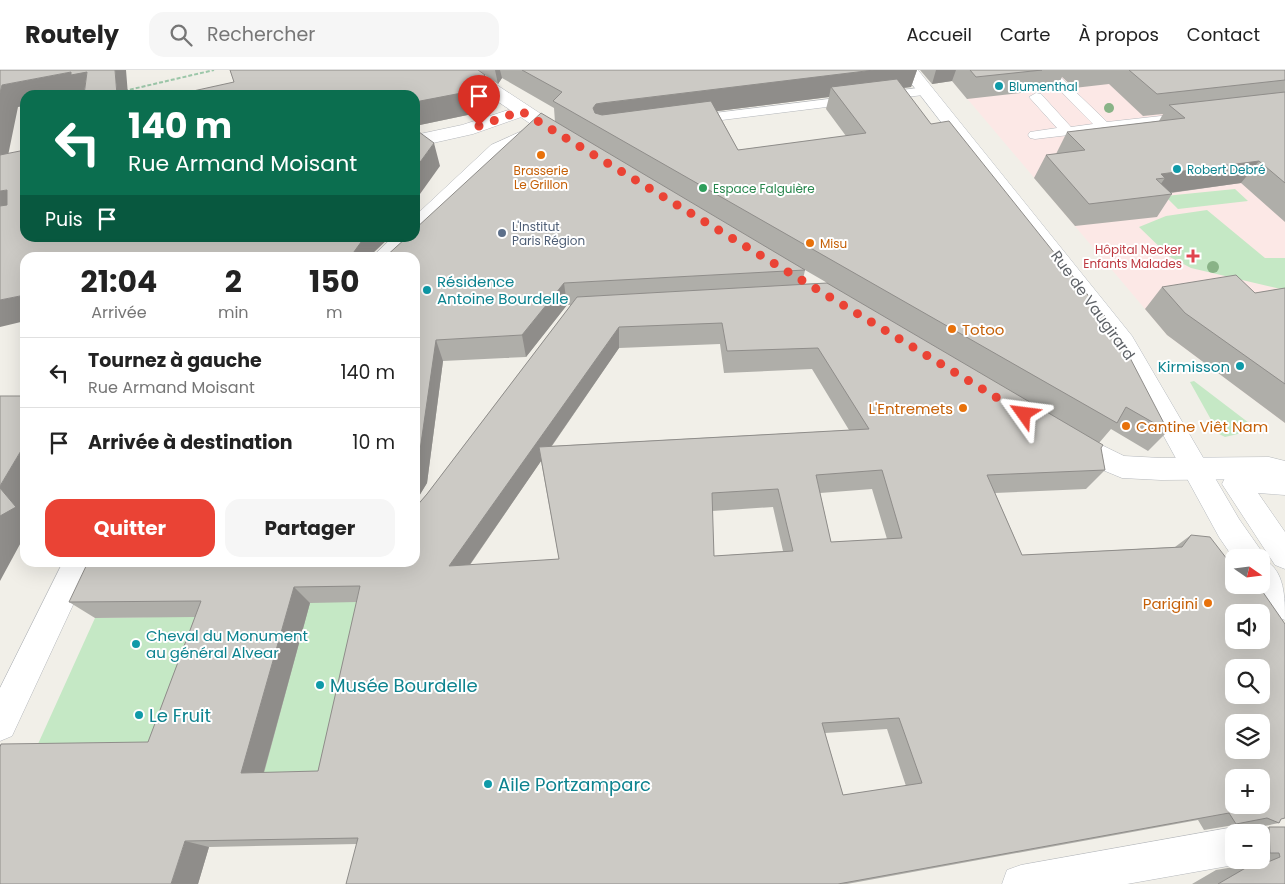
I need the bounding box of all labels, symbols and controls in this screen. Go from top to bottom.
search box [149,12,499,57]
text: Routely [25,18,119,51]
icon: search [167,21,195,49]
text: Rechercher [207,21,315,48]
text: Accueil [906,22,972,47]
text: Carte [1000,22,1050,47]
text: À propos [1078,22,1159,47]
text: Contact [1187,22,1260,47]
pin [458,75,500,126]
place label: Blumenthal [1009,78,1078,95]
marker: Blumenthal [993,80,1005,92]
icon: arrive [465,82,493,110]
text: 140 m [128,101,232,150]
icon: left [45,110,110,175]
text: Rue Armand Moisant [128,148,357,179]
marker: Brasserie Le Grillon [535,149,547,161]
place label: Robert Debré [1187,161,1266,178]
place label: Brasserie Le Grillon [514,162,568,193]
marker: Robert Debré [1171,163,1183,175]
place label: Espace Falguière [713,180,815,197]
marker: Espace Falguière [697,182,709,194]
icon: arrive [93,205,121,233]
text: Puis [45,206,83,233]
place label: L'Institut Paris Région [512,218,585,249]
marker: L'Institut Paris Région [496,227,508,239]
place label: Misu [820,235,847,252]
marker: Misu [804,237,816,249]
place label: Hôpital Necker Enfants Malades [1083,241,1183,272]
street label: Rue de Vaugirard [1046,246,1140,364]
marker: Hôpital Necker Enfants Malades [1186,249,1200,263]
text: 21:04 [81,260,157,303]
text: 2 [225,260,242,303]
text: 150 [309,260,359,303]
place label: Résidence Antoine Bourdelle [437,271,568,309]
marker: Résidence Antoine Bourdelle [421,284,433,296]
text: Arrivée [91,301,147,324]
text: min [218,301,249,324]
text: m [326,301,343,324]
place label: Totoo [962,319,1004,340]
marker: Totoo [946,323,958,335]
text: Tournez à gauche [88,347,262,374]
place label: Kirmisson [1158,356,1230,377]
icon: left [45,359,73,387]
text: 140 m [340,359,395,386]
marker: Kirmisson [1234,360,1246,372]
text: Rue Armand Moisant [88,376,255,399]
position arrow [997,387,1049,439]
place label: L'Entremets [868,398,953,419]
marker: L'Entremets [957,402,969,414]
place label: Cantine Viêt Nam [1136,416,1268,437]
marker: Cantine Viêt Nam [1120,420,1132,432]
icon: arrive [45,429,73,457]
text: Arrivée à destination [88,429,293,456]
text: 10 m [352,429,395,456]
button: Quitter [45,499,215,557]
button: Partager [225,499,395,557]
north arrow [1225,549,1270,594]
map controls [1225,549,1270,869]
place label: Parigini [1143,593,1198,614]
marker: Parigini [1202,597,1214,609]
button: sound [1225,604,1270,649]
place label: Cheval du Monument au général Alvear [146,625,308,663]
marker: Cheval du Monument au général Alvear [130,638,142,650]
button: search [1225,659,1270,704]
place label: Musée Bourdelle [330,673,478,698]
marker: Musée Bourdelle [314,679,326,691]
place label: Le Fruit [149,703,211,728]
marker: Le Fruit [133,709,145,721]
button: layers [1225,714,1270,759]
button: + [1225,769,1270,814]
place label: Aile Portzamparc [498,772,651,797]
marker: Aile Portzamparc [482,778,494,790]
button: − [1225,824,1270,869]

